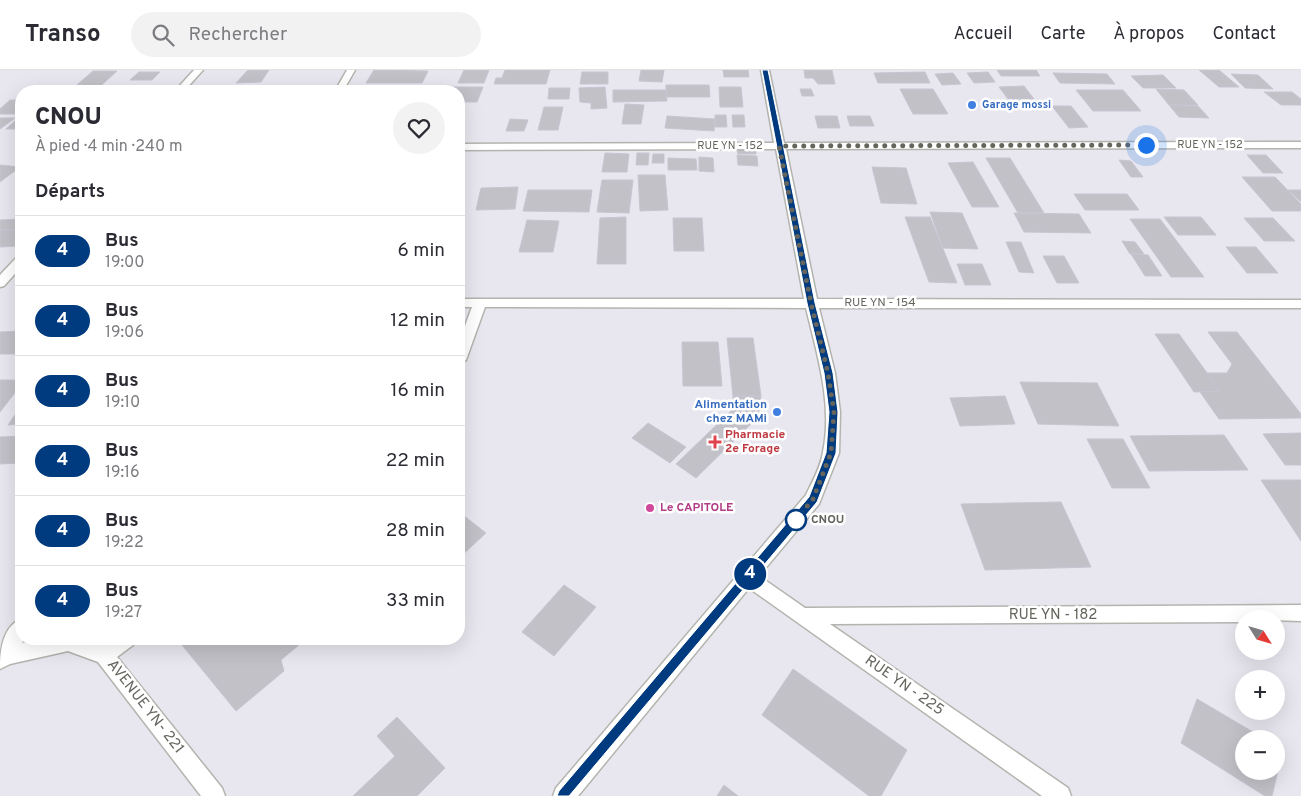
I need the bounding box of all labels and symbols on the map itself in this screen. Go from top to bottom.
place label: Garage mossi [982,98,1051,112]
marker: Garage mossi [966,99,978,111]
your location [1134,133,1159,158]
street label: RUE YN - 152 [1177,138,1243,152]
street label: RUE YN - 152 [697,139,763,153]
street label: RUE YN - 154 [844,295,916,311]
place label: Alimentation chez MAMi [694,397,767,427]
marker: Alimentation chez MAMi [771,406,783,418]
place label: Pharmacie 2e Forage [725,427,786,457]
marker: Pharmacie 2e Forage [709,436,721,448]
place label: Le CAPITOLE [660,500,733,516]
marker: Le CAPITOLE [644,502,656,514]
marker: CNOU [785,509,807,531]
place label: CNOU [811,512,844,528]
line badge: 4 [734,558,766,590]
street label: RUE YN - 182 [1009,606,1097,625]
north arrow [1235,610,1285,660]
street label: RUE YN - 225 [861,652,947,720]
street label: AVENUE YN- 221 [102,656,188,758]

